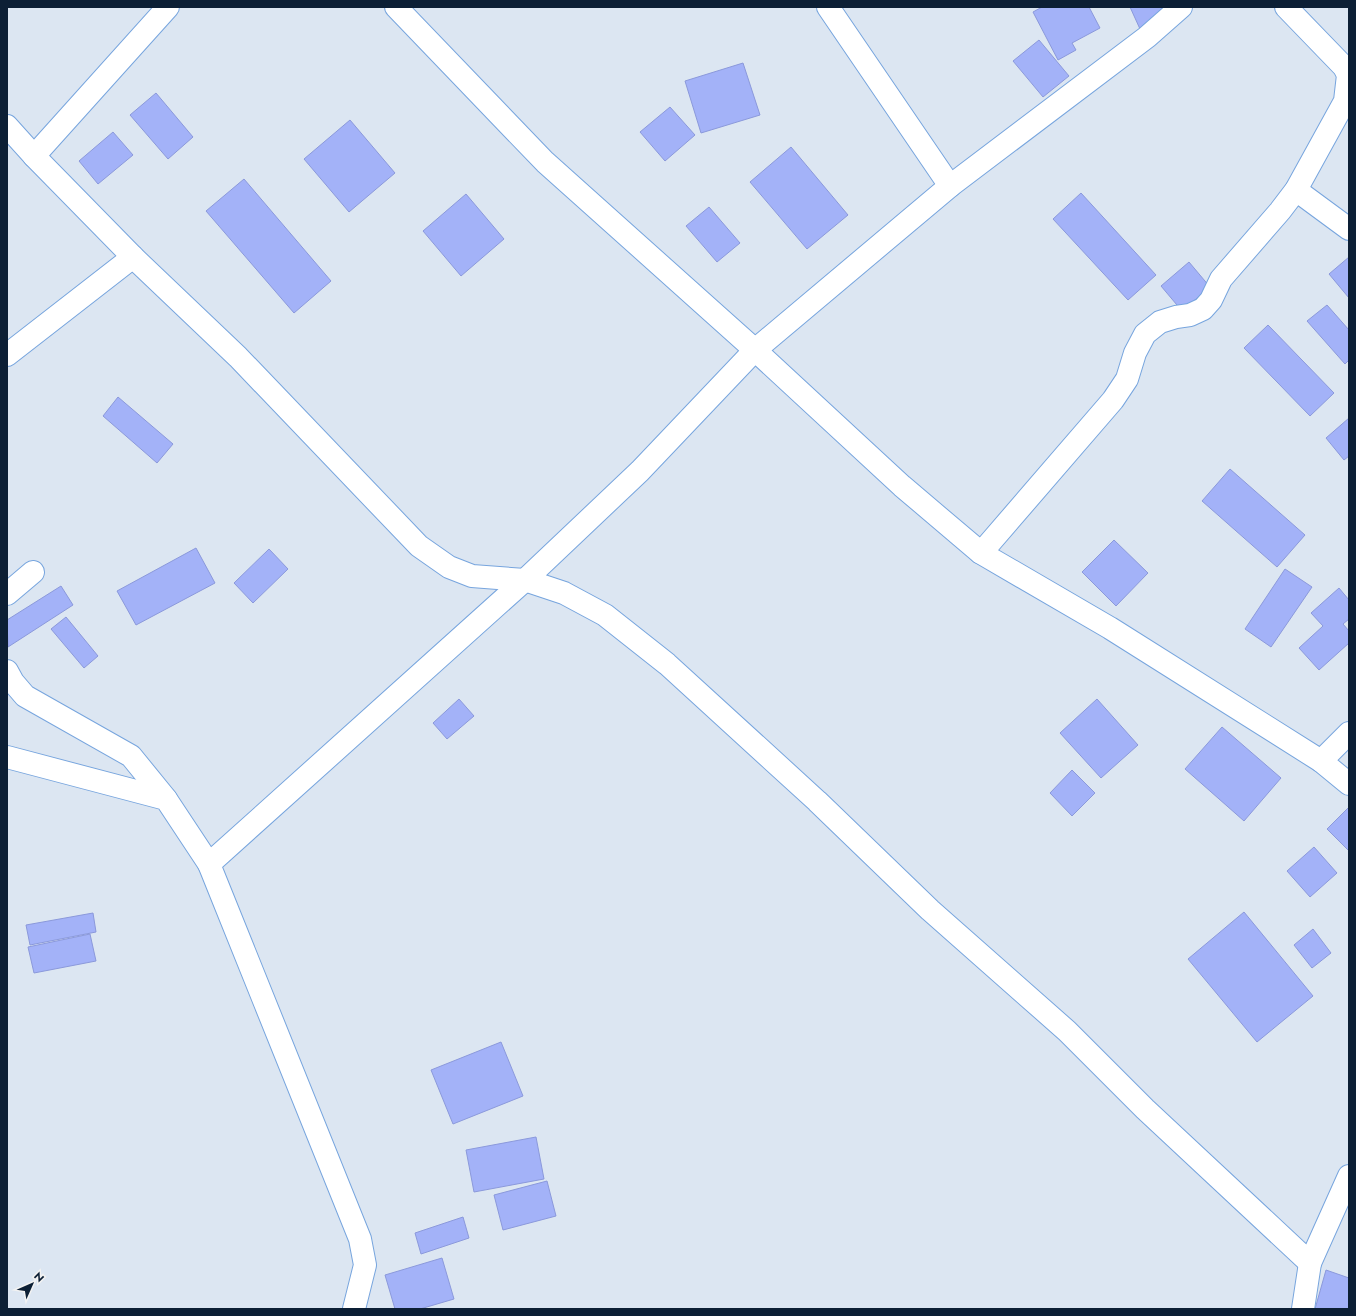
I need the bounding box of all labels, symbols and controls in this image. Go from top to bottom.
north arrow [12,1264,52,1304]
text: N [30,1268,48,1286]

